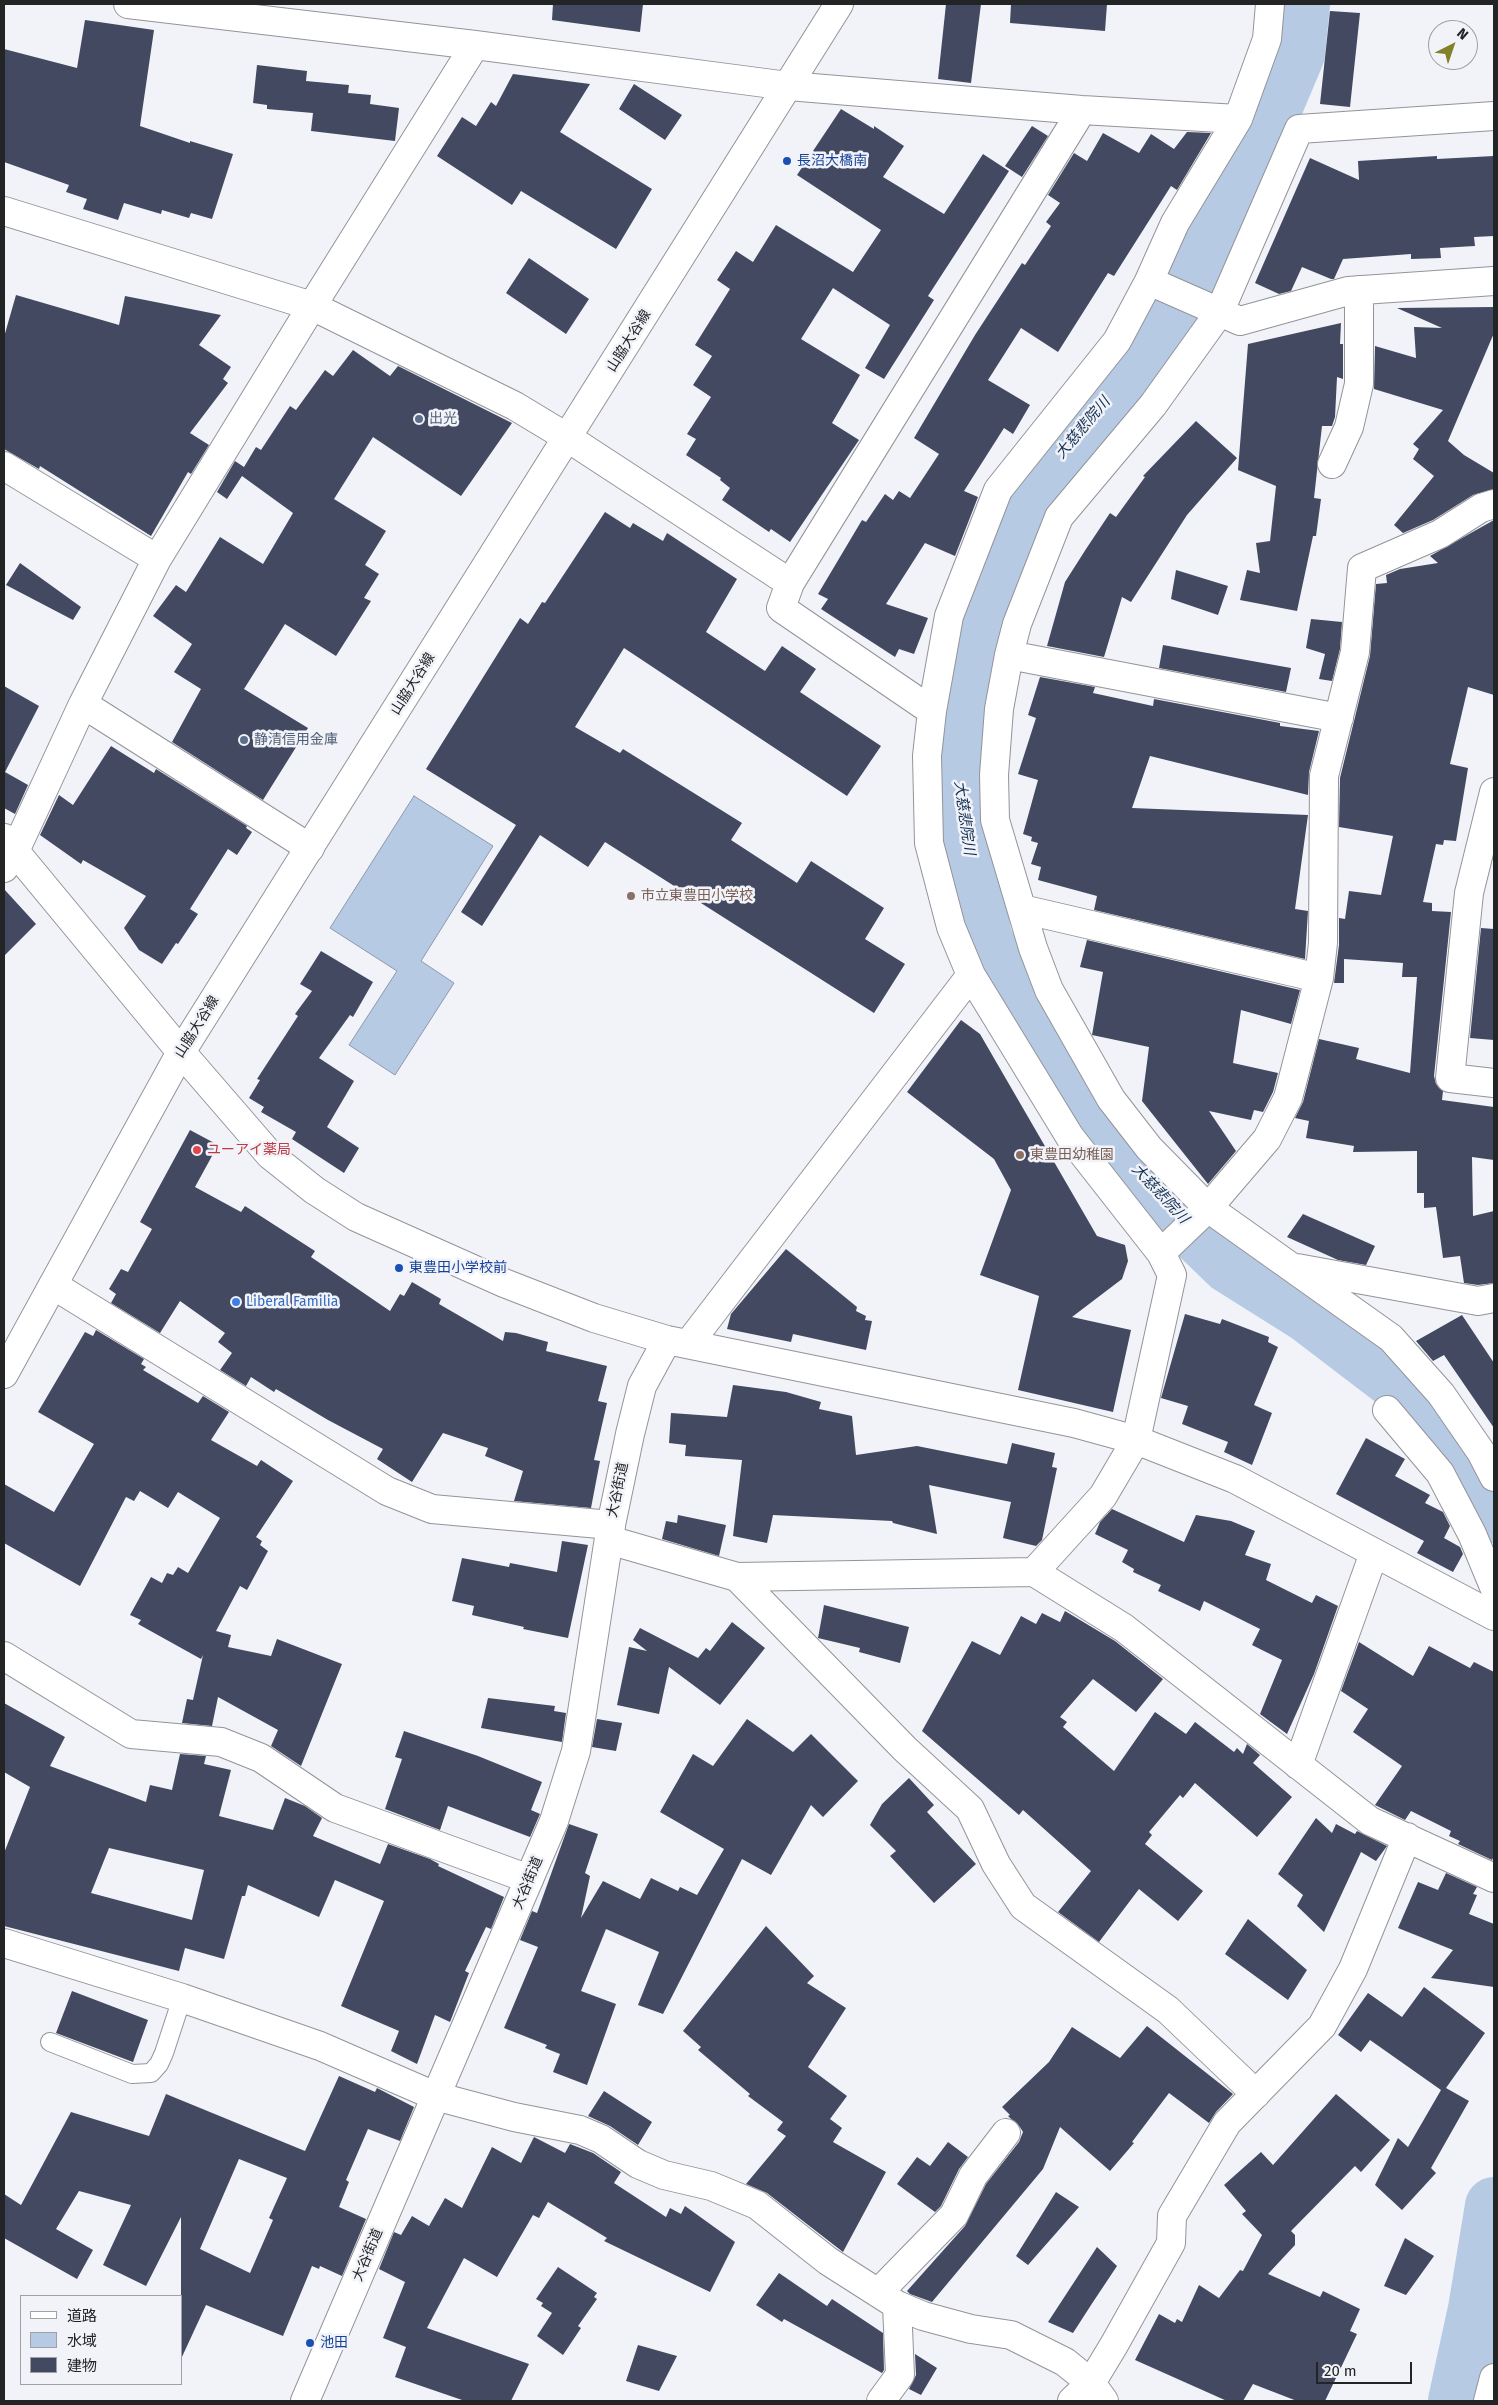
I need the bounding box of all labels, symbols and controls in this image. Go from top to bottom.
north arrow [1428,20,1478,70]
text: N [1453,25,1472,44]
place label: 長沼大橋南 [797,153,867,169]
marker: 長沼大橋南 [781,155,793,167]
street label: 山脇大谷線 [603,307,655,375]
water label: 大慈悲院川 [1052,393,1114,463]
place label: 出光 [429,411,457,427]
marker: 出光 [413,413,425,425]
street label: 山脇大谷線 [387,650,439,718]
place label: 静清信用金庫 [254,732,338,748]
marker: 静清信用金庫 [238,734,250,746]
water label: 大慈悲院川 [950,780,978,856]
place label: 市立東豊田小学校 [641,888,753,904]
marker: 市立東豊田小学校 [625,890,637,902]
street label: 山脇大谷線 [171,993,223,1061]
place label: ユーアイ薬局 [207,1142,291,1158]
marker: ユーアイ薬局 [191,1144,203,1156]
place label: 東豊田幼稚園 [1030,1147,1114,1163]
marker: 東豊田幼稚園 [1014,1149,1026,1161]
water label: 大慈悲院川 [1128,1160,1192,1228]
place label: 東豊田小学校前 [409,1260,507,1276]
marker: 東豊田小学校前 [393,1262,405,1274]
place label: Liberal Familia [246,1294,338,1310]
marker: Liberal Familia [230,1296,242,1308]
street label: 大谷街道 [604,1461,632,1519]
street label: 大谷街道 [509,1854,547,1912]
street label: 大谷街道 [349,2226,387,2284]
legend [20,2295,182,2385]
text: 道路 [67,2307,97,2325]
text: 水域 [67,2332,97,2350]
place label: 池田 [320,2335,348,2351]
marker: 池田 [304,2337,316,2349]
scale bar [1318,2352,1414,2384]
text: 建物 [67,2357,97,2375]
text: 20 m [1324,2362,1357,2380]

